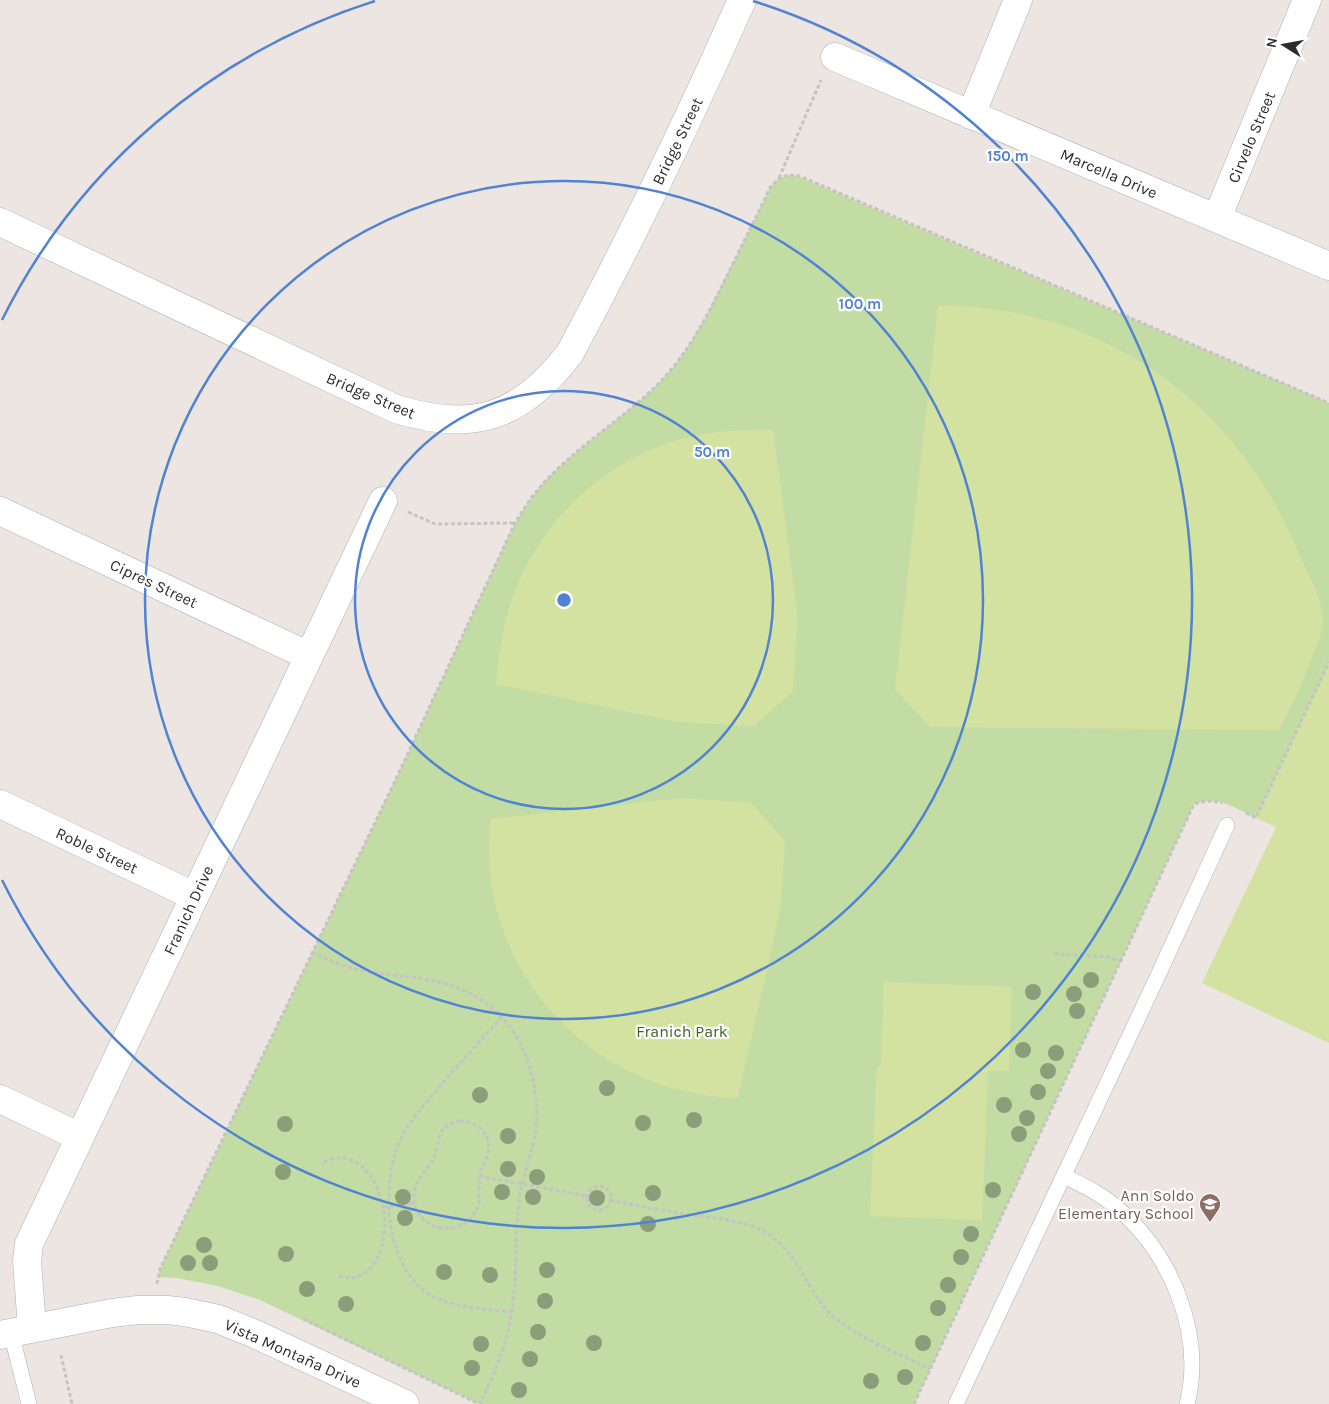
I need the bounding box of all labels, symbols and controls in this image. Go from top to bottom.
north arrow [1259,20,1309,70]
text: N [1262,36,1281,49]
street label: Cirvelo Street [1224,89,1279,186]
street label: Bridge Street [648,94,707,188]
street label: Marcella Drive [1057,144,1160,202]
text: 150 m [987,147,1029,165]
text: 100 m [839,295,881,313]
street label: Bridge Street [323,368,418,423]
text: 50 m [694,443,730,461]
street label: Cipres Street [107,555,200,612]
centre of rings [555,591,573,609]
street label: Roble Street [53,823,141,878]
street label: Franich Drive [159,862,217,958]
park label: Franich Park [636,1022,728,1041]
place label: Ann Soldo Elementary School [1058,1186,1194,1223]
school or university icon: Ann Soldo Elementary School [1198,1192,1222,1223]
street label: Vista Montaña Drive [222,1315,364,1392]

